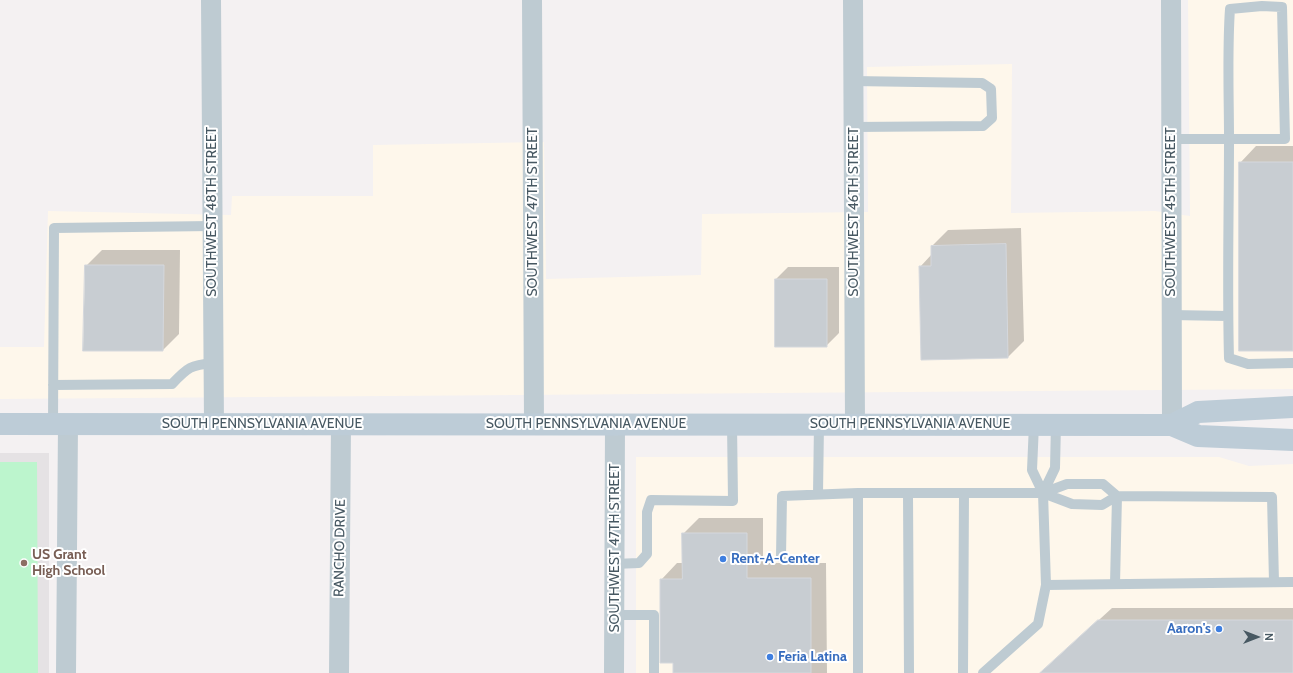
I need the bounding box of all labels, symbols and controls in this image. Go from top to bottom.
street label: SOUTHWEST 48TH STREET [204,127,220,297]
street label: SOUTHWEST 47TH STREET [525,127,541,297]
street label: SOUTHWEST 46TH STREET [846,127,862,297]
street label: SOUTHWEST 45TH STREET [1163,127,1179,297]
street label: SOUTH PENNSYLVANIA AVENUE [162,416,362,432]
street label: SOUTH PENNSYLVANIA AVENUE [486,416,686,432]
street label: SOUTH PENNSYLVANIA AVENUE [810,416,1010,432]
street label: SOUTHWEST 47TH STREET [607,463,623,633]
street label: RANCHO DRIVE [331,499,349,597]
place label: US Grant High School [32,547,105,580]
place label: Rent-A-Center [731,551,820,567]
marker: Rent-A-Center [718,554,728,564]
marker: US Grant High School [19,558,29,568]
north arrow [1237,617,1277,657]
place label: Aaron's [1167,621,1211,637]
marker: Aaron's [1214,624,1224,634]
text: N [1262,633,1276,641]
place label: Feria Latina [778,649,847,665]
marker: Feria Latina [765,652,775,662]

